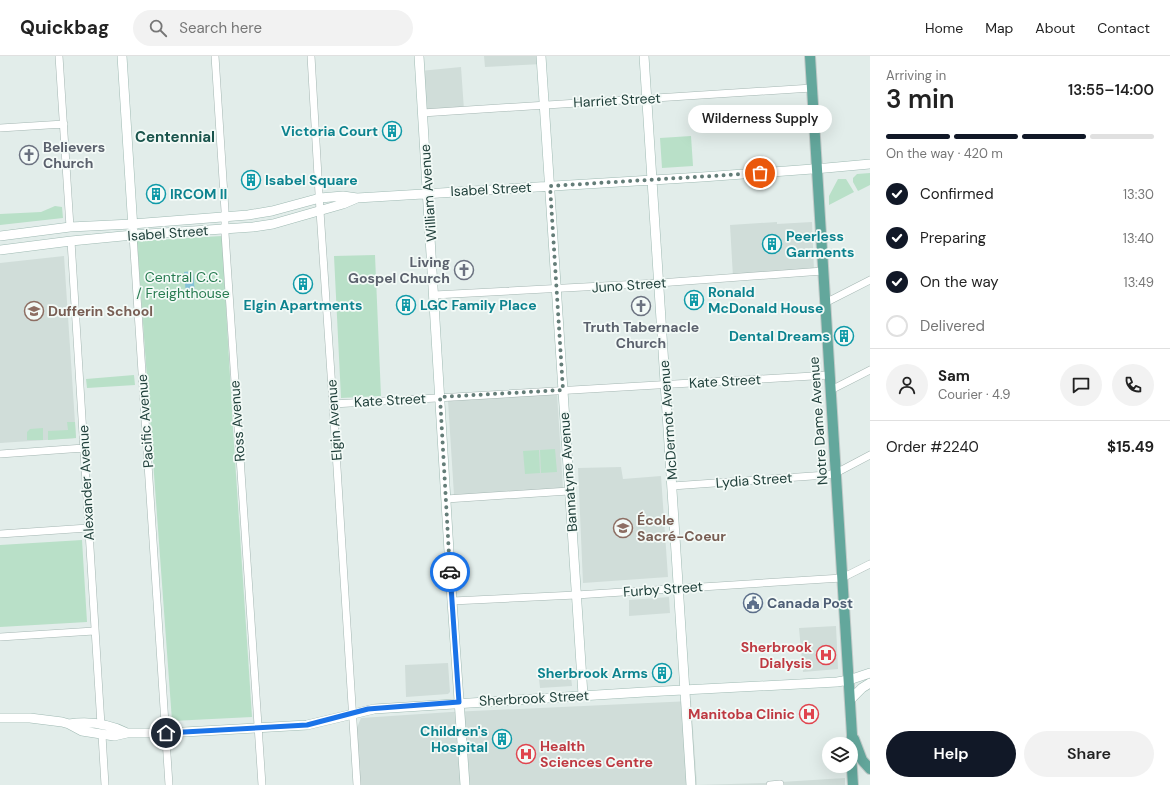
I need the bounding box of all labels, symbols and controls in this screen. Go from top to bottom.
search box [133,10,413,46]
text: Quickbag [20,15,109,40]
icon: search [147,17,169,39]
text: Search here [179,18,262,38]
text: Home [925,19,963,37]
text: Map [985,19,1013,37]
text: About [1035,19,1075,37]
text: Contact [1097,19,1150,37]
text: Arriving in [886,67,946,84]
text: 13:55–14:00 [1068,80,1154,100]
text: 3 min [886,82,955,116]
street label: Harriet Street [573,89,661,111]
callout: Wilderness Supply [688,105,832,133]
text: Wilderness Supply [702,110,818,127]
building icon: Victoria Court [381,120,403,142]
place label: Victoria Court [281,122,378,140]
district label: Centennial [135,127,215,147]
place label: Believers Church [43,138,105,172]
street label: William Avenue [416,143,440,242]
church icon: Believers Church [18,144,40,166]
text: On the way · 420 m [886,145,1003,162]
pin [743,156,777,190]
icon: bag [749,162,771,184]
building icon: Isabel Square [240,169,262,191]
place label: Isabel Square [265,171,358,189]
street label: Isabel Street [450,178,532,200]
building icon: IRCOM II [145,183,167,205]
icon: check [886,183,908,205]
text: Confirmed [920,184,994,204]
place label: IRCOM II [170,185,227,203]
text: 13:30 [1123,186,1154,203]
street label: Isabel Street [127,221,209,245]
place label: Peerless Garments [786,227,855,261]
icon: check [886,227,908,249]
text: Preparing [920,228,986,248]
text: 13:40 [1123,230,1154,247]
building icon: Peerless Garments [761,233,783,255]
place label: Living Gospel Church [348,253,450,287]
church icon: Living Gospel Church [453,259,475,281]
park label: Central C.C. / Freighthouse [136,268,230,302]
icon: check [886,271,908,293]
text: On the way [920,272,999,292]
building icon: Elgin Apartments [292,273,314,295]
street label: Juno Street [591,273,667,297]
text: 13:49 [1124,274,1154,291]
place label: Ronald McDonald House [708,283,823,317]
building icon: Ronald McDonald House [683,289,705,311]
building icon: LGC Family Place [395,294,417,316]
church icon: Truth Tabernacle Church [630,295,652,317]
place label: Elgin Apartments [244,296,362,314]
place label: LGC Family Place [420,296,537,314]
school or university icon: Dufferin School [23,300,45,322]
place label: Dufferin School [48,302,153,320]
text: Delivered [920,316,985,336]
place label: Truth Tabernacle Church [583,318,699,352]
building icon: Dental Dreams [833,325,855,347]
place label: Dental Dreams [729,327,830,345]
street label: Notre Dame Avenue [805,356,831,486]
street label: McDermot Avenue [655,360,681,480]
button: person [886,364,928,406]
button: chat [1060,364,1102,406]
button: phone [1112,364,1154,406]
text: Sam [938,366,970,386]
street label: Kate Street [689,370,761,392]
street label: Pacific Avenue [133,373,157,468]
street label: Elgin Avenue [322,379,346,461]
street label: Ross Avenue [225,380,249,462]
text: Courier · 4.9 [938,386,1010,403]
street label: Kate Street [354,389,426,411]
street label: Bannatyne Avenue [555,411,581,533]
street label: Alexander Avenue [74,425,98,541]
text: Order #2240 [886,437,979,457]
text: $15.49 [1107,437,1154,457]
street label: Lydia Street [715,468,793,492]
place label: École Sacré-Coeur [637,511,726,545]
school or university icon: École Sacré-Coeur [612,517,634,539]
courier [430,552,470,592]
icon: car [439,561,461,583]
street label: Furby Street [622,577,704,601]
public building icon: Canada Post [742,592,764,614]
place label: Canada Post [767,594,853,612]
place label: Sherbrook Dialysis [741,638,812,672]
hospital icon: Sherbrook Dialysis [815,644,837,666]
building icon: Sherbrook Arms [651,662,673,684]
place label: Sherbrook Arms [537,664,648,682]
street label: Sherbrook Street [479,686,589,710]
hospital icon: Manitoba Clinic [798,703,820,725]
place label: Manitoba Clinic [688,705,795,723]
pin [149,716,183,750]
icon: home [155,722,177,744]
place label: Children's Hospital [420,722,488,756]
building icon: Children's Hospital [491,728,513,750]
button: Help [886,731,1016,777]
button: Share [1024,731,1154,777]
place label: Health Sciences Centre [540,737,653,771]
map controls [822,737,858,773]
button: layers [822,737,858,773]
hospital icon: Health Sciences Centre [515,743,537,765]

